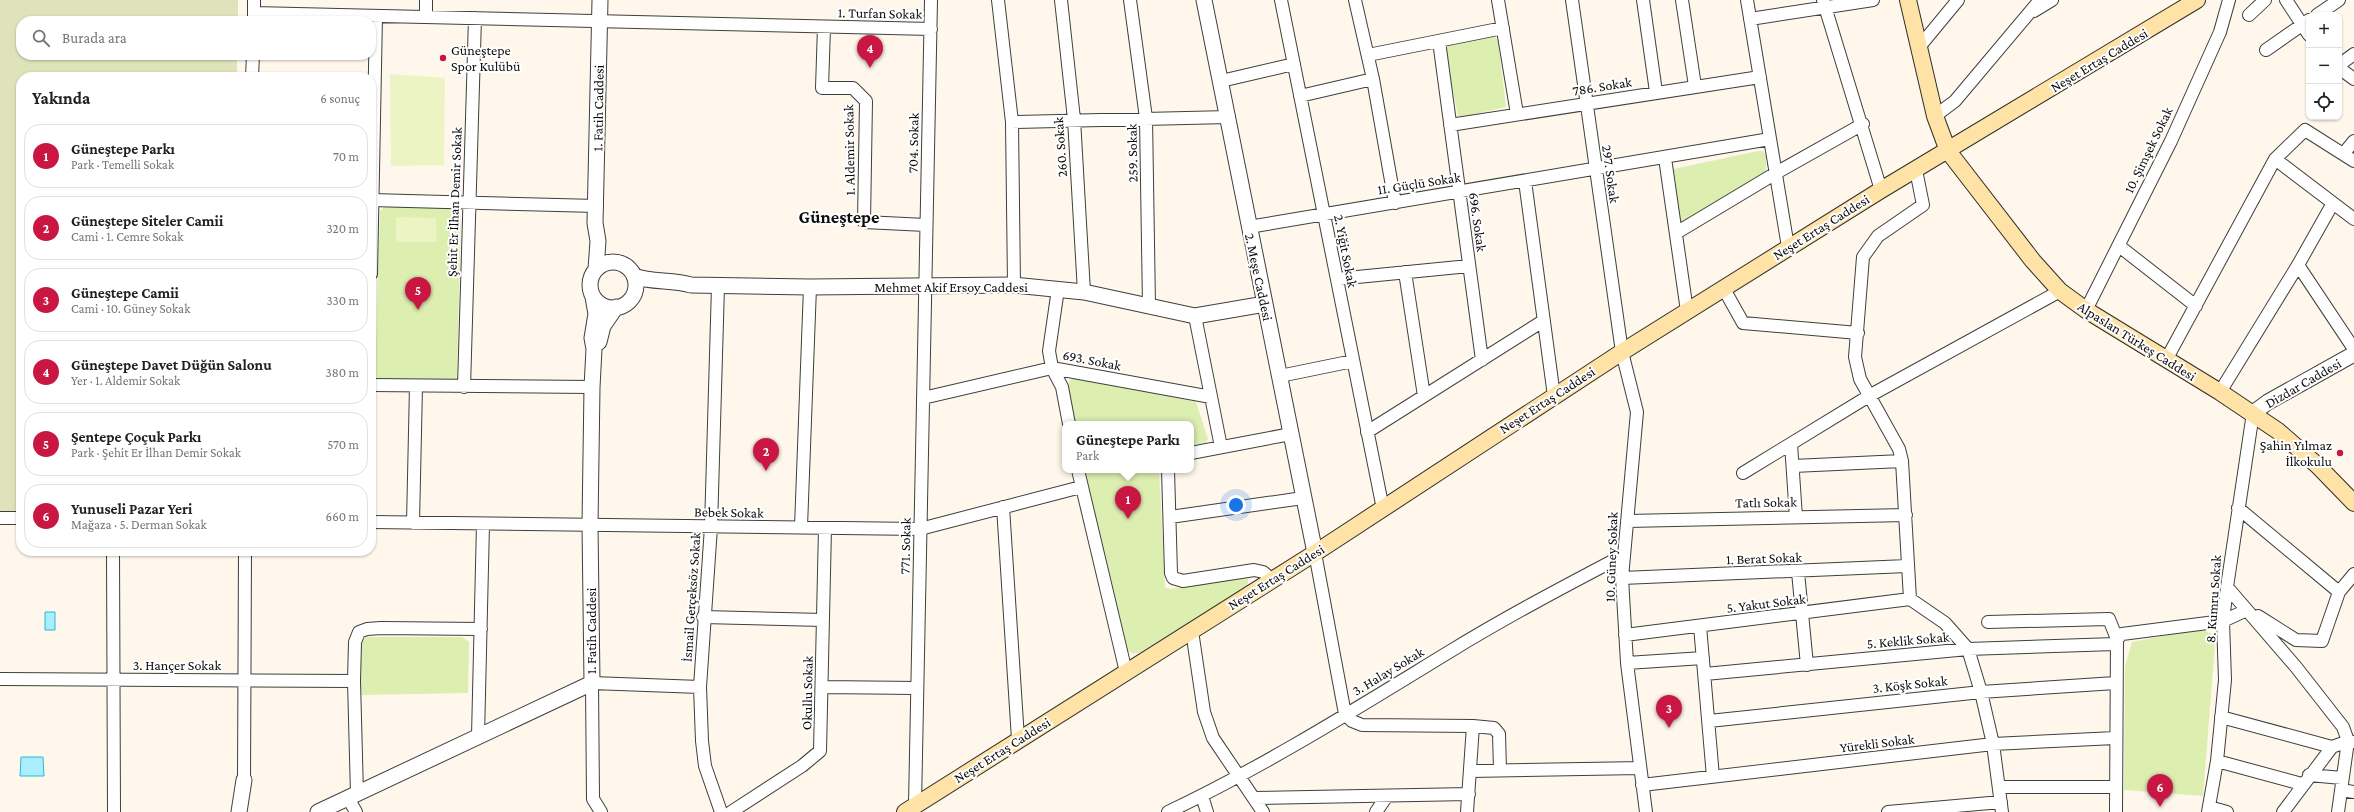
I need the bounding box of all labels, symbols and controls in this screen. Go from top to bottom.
street label: 1. Turfan Sokak [838,4,923,22]
map controls [2306,12,2342,120]
button: + [2306,12,2342,48]
search box [16,16,376,60]
street label: Neşet Ertaş Caddesi [2047,24,2151,95]
icon: search [30,27,52,49]
text: Burada ara [62,30,127,46]
pin: 4 [857,35,883,68]
place label: Güneştepe Spor Kulübü [451,42,521,74]
button: − [2306,48,2342,84]
marker: Güneştepe Spor Kulübü [438,53,448,63]
street label: 1. Fatih Caddesi [589,64,607,151]
street label: 786. Sokak [1571,73,1633,99]
button: locate [2306,84,2342,120]
text: Yakında [32,89,90,108]
text: 6 sonuç [320,91,360,106]
street label: 1. Aldemir Sokak [840,104,858,196]
street label: 10. Şimşek Sokak [2120,104,2176,196]
street label: 704. Sokak [904,112,922,173]
street label: 260. Sokak [1050,116,1070,178]
street label: 259. Sokak [1123,123,1141,183]
street label: Şehit Er İlhan Demir Sokak [443,127,465,277]
text: Güneştepe Parkı [71,141,175,157]
street label: 297. Sokak [1599,144,1623,204]
text: 1 [44,149,48,164]
text: 70 m [333,149,359,164]
text: Park · Temelli Sokak [71,157,174,172]
street label: 11. Güçlü Sokak [1376,168,1462,197]
street label: 696. Sokak [1466,191,1490,253]
street label: Neşet Ertaş Caddesi [1770,191,1872,263]
district label: Güneştepe [799,207,879,227]
text: Güneştepe Siteler Camii [71,213,223,229]
street label: 2. Yiğit Sokak [1331,213,1361,289]
text: 2 [43,221,49,236]
text: 320 m [326,221,359,236]
text: Cami · 1. Cemre Sokak [71,229,183,244]
street label: 2. Meşe Caddesi [1242,232,1276,323]
pin: 5 [405,277,431,310]
street label: Mehmet Akif Ersoy Caddesi [874,279,1028,295]
text: Güneştepe Camii [71,285,179,301]
text: 3 [43,293,49,308]
text: 330 m [326,293,359,308]
street label: Alpaslan Türkeş Caddesi [2075,298,2199,384]
text: Cami · 10. Güney Sokak [71,301,190,316]
street label: 693. Sokak [1061,346,1123,374]
street label: Dizdar Caddesi [2262,355,2344,411]
text: Güneştepe Davet Düğün Salonu [71,357,272,373]
street label: Neşet Ertaş Caddesi [1496,363,1598,437]
text: 4 [42,365,50,380]
text: 380 m [326,365,359,380]
text: Yer · 1. Aldemir Sokak [71,373,180,388]
popup [1062,421,1194,473]
text: Şentepe Çoçuk Parkı [71,429,201,445]
text: Güneştepe Parkı [1076,432,1180,448]
text: 5 [43,437,49,452]
text: 570 m [327,437,359,452]
place label: Şahin Yılmaz İlkokulu [2260,437,2333,469]
pin: 2 [753,438,779,471]
text: Park · Şehit Er İlhan Demir Sokak [71,445,241,460]
text: Park [1076,448,1099,463]
marker: Şahin Yılmaz İlkokulu [2335,448,2345,458]
pin: 1 [1115,486,1141,519]
street label: Tatlı Sokak [1735,493,1797,511]
your location [1226,495,1246,515]
text: Yunuseli Pazar Yeri [71,501,192,517]
street label: Bebek Sokak [694,503,764,521]
text: 6 [42,509,50,524]
text: 660 m [326,509,359,524]
street label: 10. Güney Sokak [1601,511,1621,602]
text: Mağaza · 5. Derman Sokak [71,517,207,532]
street label: 771. Sokak [897,517,913,574]
street label: İsmail Gerçeksöz Sokak [678,531,704,662]
street label: Neşet Ertaş Caddesi [1225,541,1327,613]
street label: 1. Berat Sokak [1726,549,1803,567]
street label: 8. Kumru Sokak [2202,554,2224,643]
street label: 1. Fatih Caddesi [583,587,599,674]
street label: 5. Yakut Sokak [1725,590,1807,616]
street label: 5. Keklik Sokak [1866,628,1950,652]
street label: 3. Halay Sokak [1349,643,1427,699]
street label: Okullu Sokak [798,656,816,730]
street label: 3. Hançer Sokak [133,657,221,673]
street label: 3. Köşk Sokak [1872,672,1949,696]
pin: 3 [1656,695,1682,728]
street label: Neşet Ertaş Caddesi [951,714,1053,786]
street label: Yürekli Sokak [1839,730,1915,756]
pin: 6 [2147,774,2173,807]

